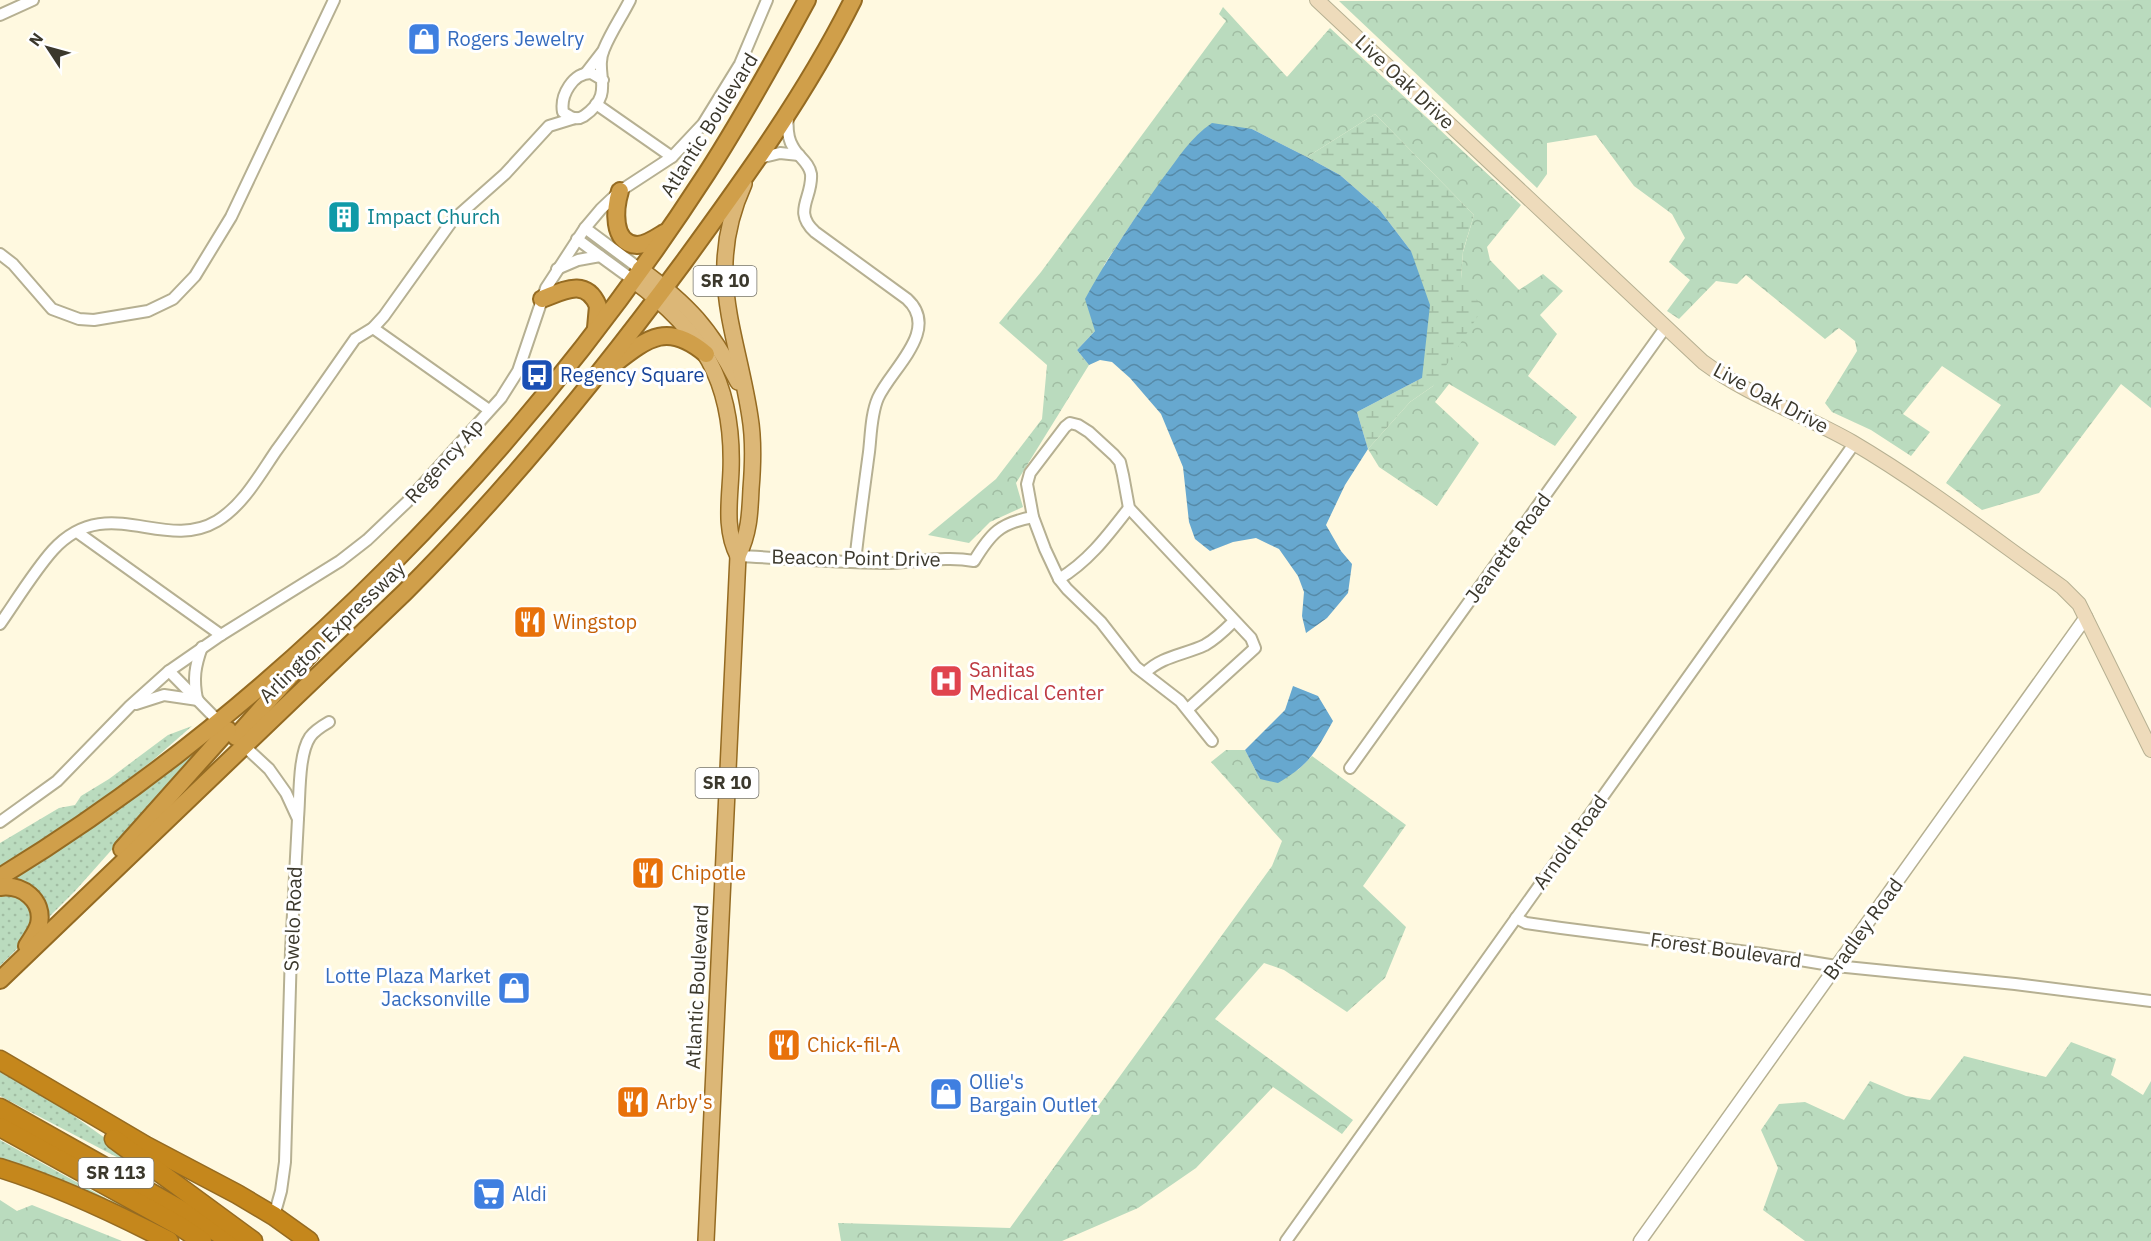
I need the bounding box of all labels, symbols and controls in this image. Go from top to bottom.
north arrow [18,18,78,78]
shop icon: Rogers Jewelry [406,21,442,57]
place label: Rogers Jewelry [447,25,584,52]
street label: Live Oak Drive [1350,28,1461,135]
text: N [24,29,47,50]
street label: Atlantic Boulevard [653,48,764,202]
building icon: Impact Church [326,199,362,235]
place label: Impact Church [367,203,500,230]
road number: SR 10 [694,266,756,296]
street label: Live Oak Drive [1709,356,1834,439]
bus stop icon: Regency Square [519,357,555,393]
place label: Regency Square [560,361,705,388]
street label: Regency Ap [398,412,489,509]
street label: Jeanette Road [1459,487,1557,608]
street label: Beacon Point Drive [771,543,941,572]
street label: Arlington Expressway [253,555,411,708]
restaurant icon: Wingstop [512,604,548,640]
place label: Wingstop [553,608,637,635]
place label: Sanitas Medical Center [969,656,1104,706]
hospital icon: Sanitas Medical Center [928,663,964,699]
road number: SR 10 [696,768,758,798]
street label: Arnold Road [1526,789,1613,894]
restaurant icon: Chipotle [630,855,666,891]
place label: Chipotle [671,859,746,886]
street label: Swelo Road [277,866,308,972]
street label: Bradley Road [1817,872,1909,985]
street label: Atlantic Boulevard [679,904,714,1070]
street label: Forest Boulevard [1649,926,1803,973]
place label: Lotte Plaza Market Jacksonville [325,962,491,1012]
shop icon: Lotte Plaza Market Jacksonville [496,970,532,1006]
restaurant icon: Chick-fil-A [766,1027,802,1063]
place label: Chick-fil-A [807,1031,901,1058]
place label: Ollie's Bargain Outlet [969,1068,1098,1118]
shop icon: Ollie's Bargain Outlet [928,1076,964,1112]
restaurant icon: Arby's [615,1084,651,1120]
place label: Arby's [656,1088,713,1115]
road number: SR 113 [78,1158,154,1188]
supermarket icon: Aldi [471,1176,507,1212]
place label: Aldi [512,1180,547,1207]

